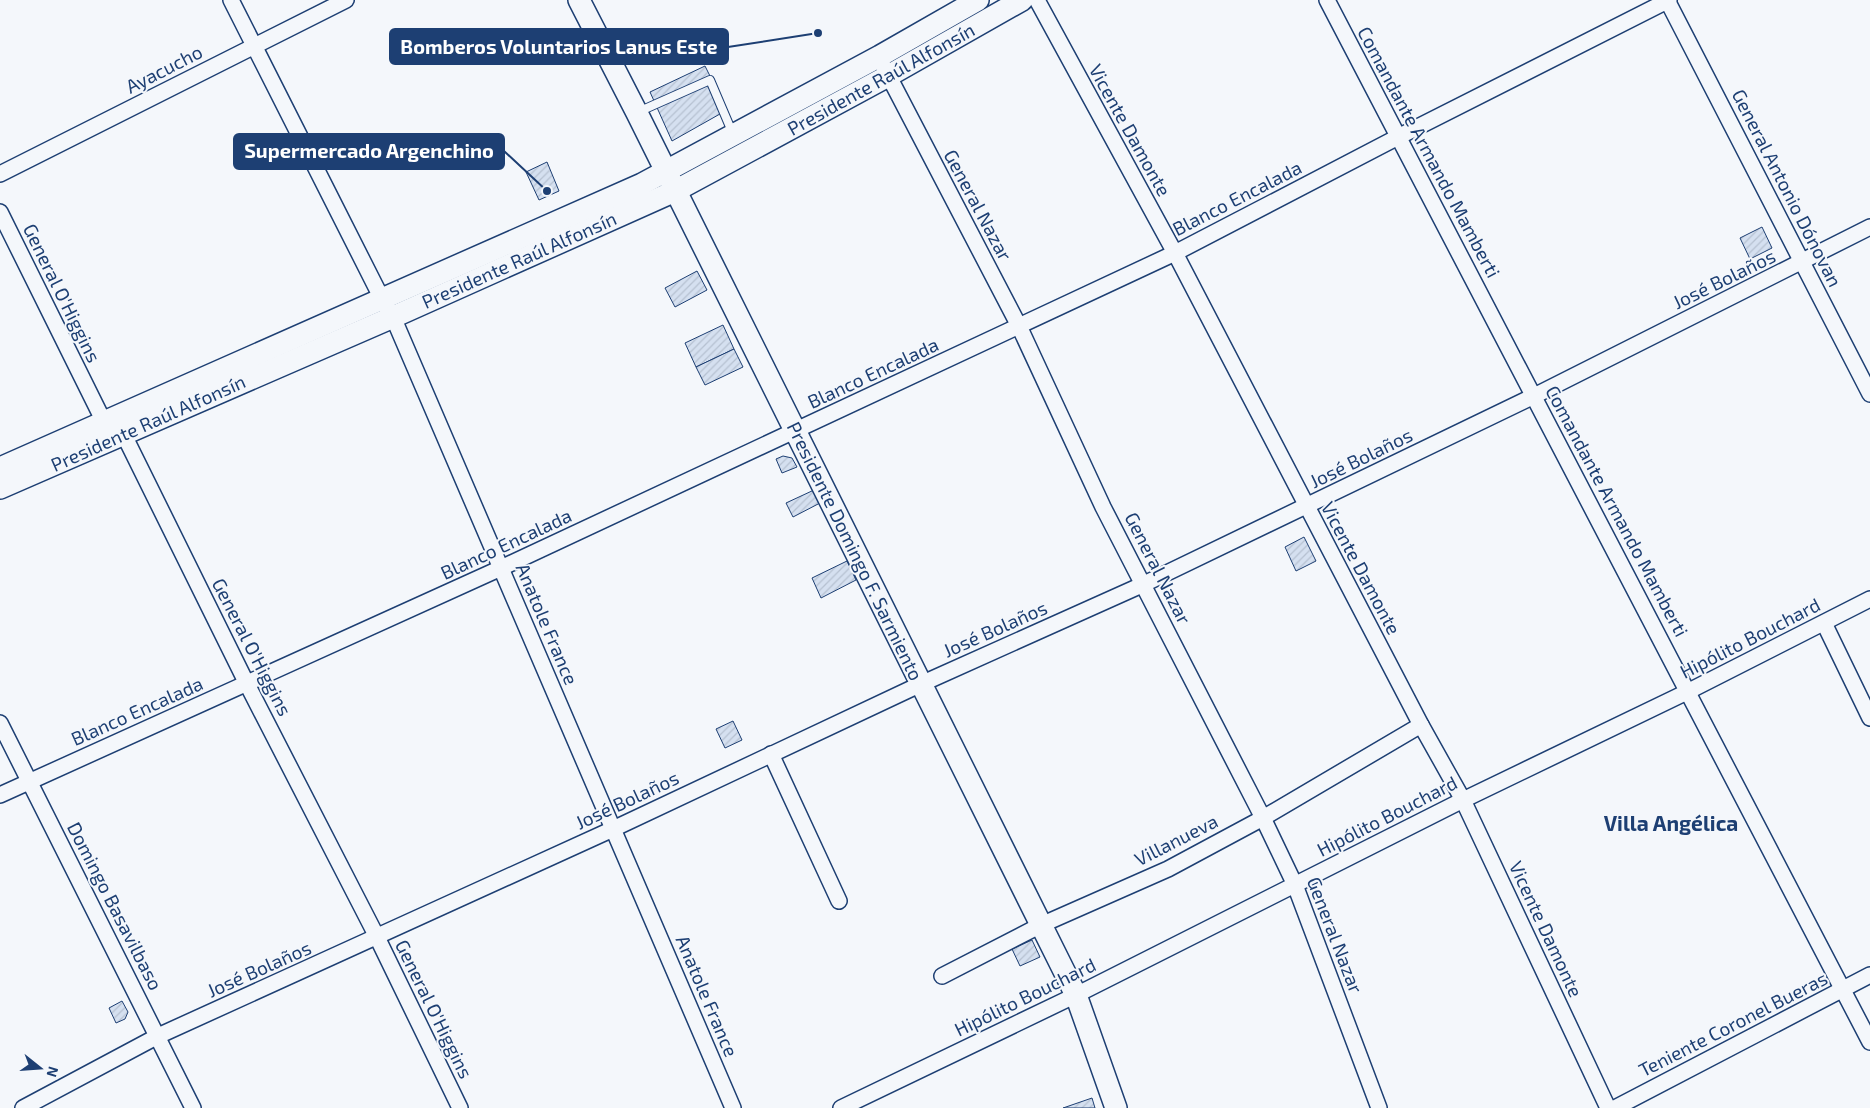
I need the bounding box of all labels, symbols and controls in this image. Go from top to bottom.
street label: Presidente Raúl Alfonsín [783,17,978,140]
street label: Comandante Armando Mamberti [1353,22,1506,281]
callout: Bomberos Voluntarios Lanus Este [390,29,728,64]
text: Bomberos Voluntarios Lanus Este [400,34,718,58]
street label: Ayacucho [122,39,206,98]
street label: Vicente Damonte [1085,60,1176,200]
street label: General Antonio Dónovan [1728,85,1847,290]
callout: Supermercado Argenchino [234,134,504,169]
text: Supermercado Argenchino [244,138,494,162]
street label: General Nazar [940,145,1018,265]
street label: Blanco Encalada [1168,155,1305,240]
street label: Presidente Raúl Alfonsín [418,206,620,313]
street label: General O'Higgins [19,220,106,366]
street label: José Bolaños [1669,244,1779,313]
street label: Blanco Encalada [804,332,942,413]
street label: Presidente Raúl Alfonsín [47,369,249,476]
street label: Comandante Armando Mamberti [1541,381,1694,640]
street label: Presidente Domingo F. Sarmiento [783,418,928,684]
street label: José Bolaños [1306,423,1416,492]
street label: Vicente Damonte [1317,497,1406,638]
street label: Blanco Encalada [437,503,575,584]
street label: General Nazar [1120,508,1197,628]
street label: Anatole France [512,560,583,688]
street label: General O'Higgins [208,574,297,719]
street label: Hipólito Bouchard [1676,592,1824,683]
street label: José Bolaños [939,595,1050,662]
street label: Blanco Encalada [67,671,206,750]
street label: José Bolaños [571,766,682,834]
street label: Hipólito Bouchard [1313,770,1461,861]
street label: Villanueva [1130,809,1221,870]
district label: Villa Angélica [1604,810,1738,835]
street label: Domingo Basavilbaso [63,818,168,994]
street label: Vicente Damonte [1505,857,1588,1000]
street label: General Nazar [1303,874,1368,996]
street label: Anatole France [672,932,743,1060]
street label: José Bolaños [203,935,314,1002]
street label: General O'Higgins [391,936,478,1082]
street label: Hipólito Bouchard [950,952,1099,1041]
street label: Teniente Coronel Bueras [1635,966,1831,1081]
north arrow [15,1043,65,1093]
text: N [43,1065,63,1079]

